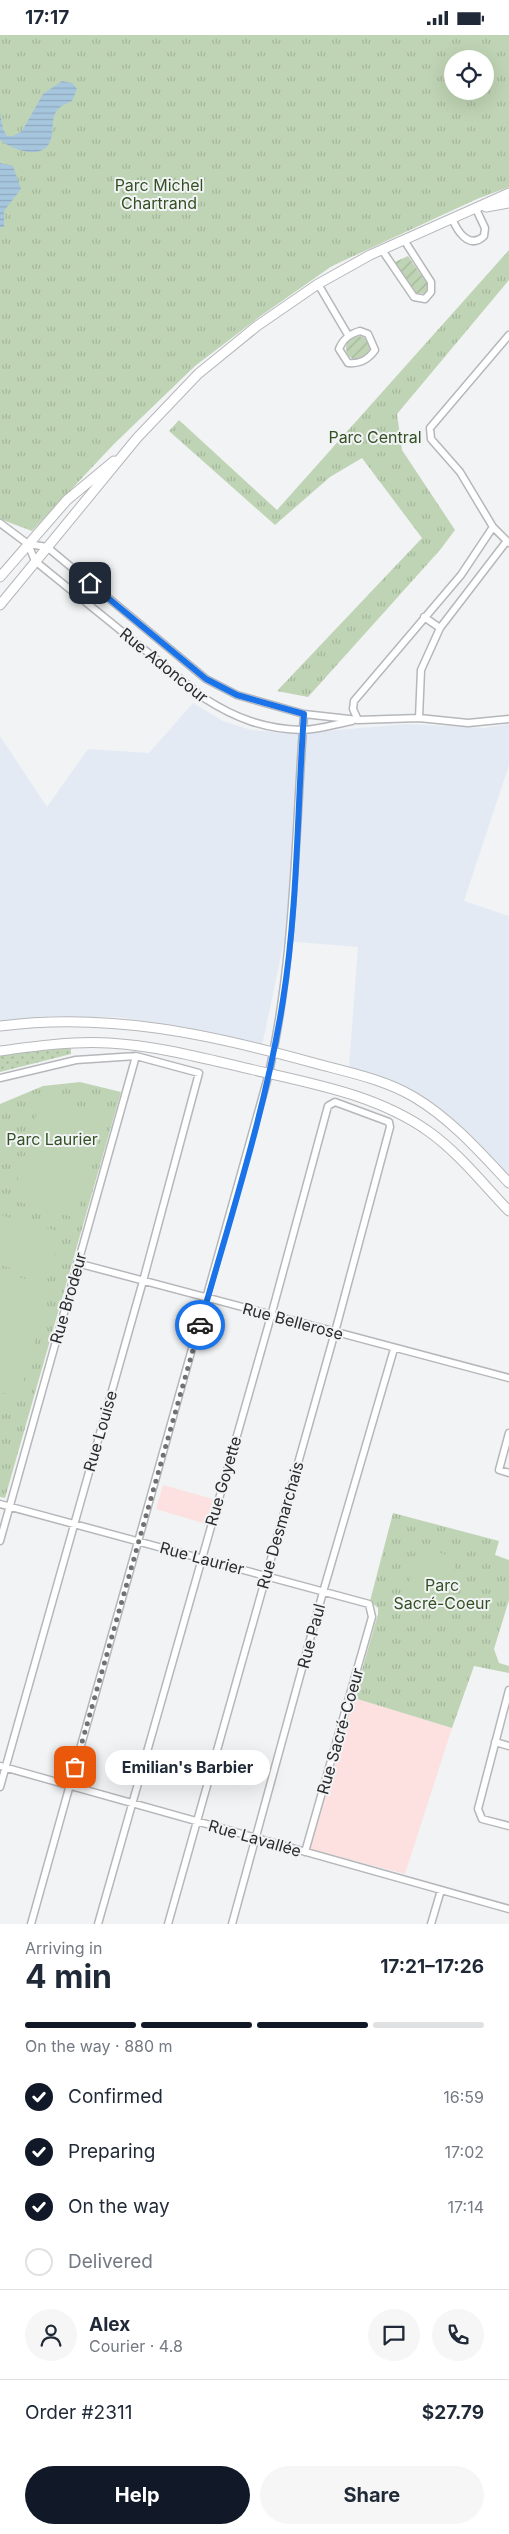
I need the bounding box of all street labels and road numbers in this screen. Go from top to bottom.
street label: Rue Adoncour [116,623,212,707]
street label: Rue Brodeur [45,1250,91,1346]
street label: Rue Bellerose [240,1298,346,1344]
street label: Rue Louise [79,1388,121,1474]
street label: Rue Goyette [201,1434,245,1528]
street label: Rue Desmarchais [252,1459,308,1591]
street label: Rue Laurier [158,1537,246,1579]
street label: Rue Paul [293,1601,329,1671]
street label: Rue Sacré-Coeur [312,1666,368,1796]
street label: Rue Lavallée [206,1815,304,1861]

